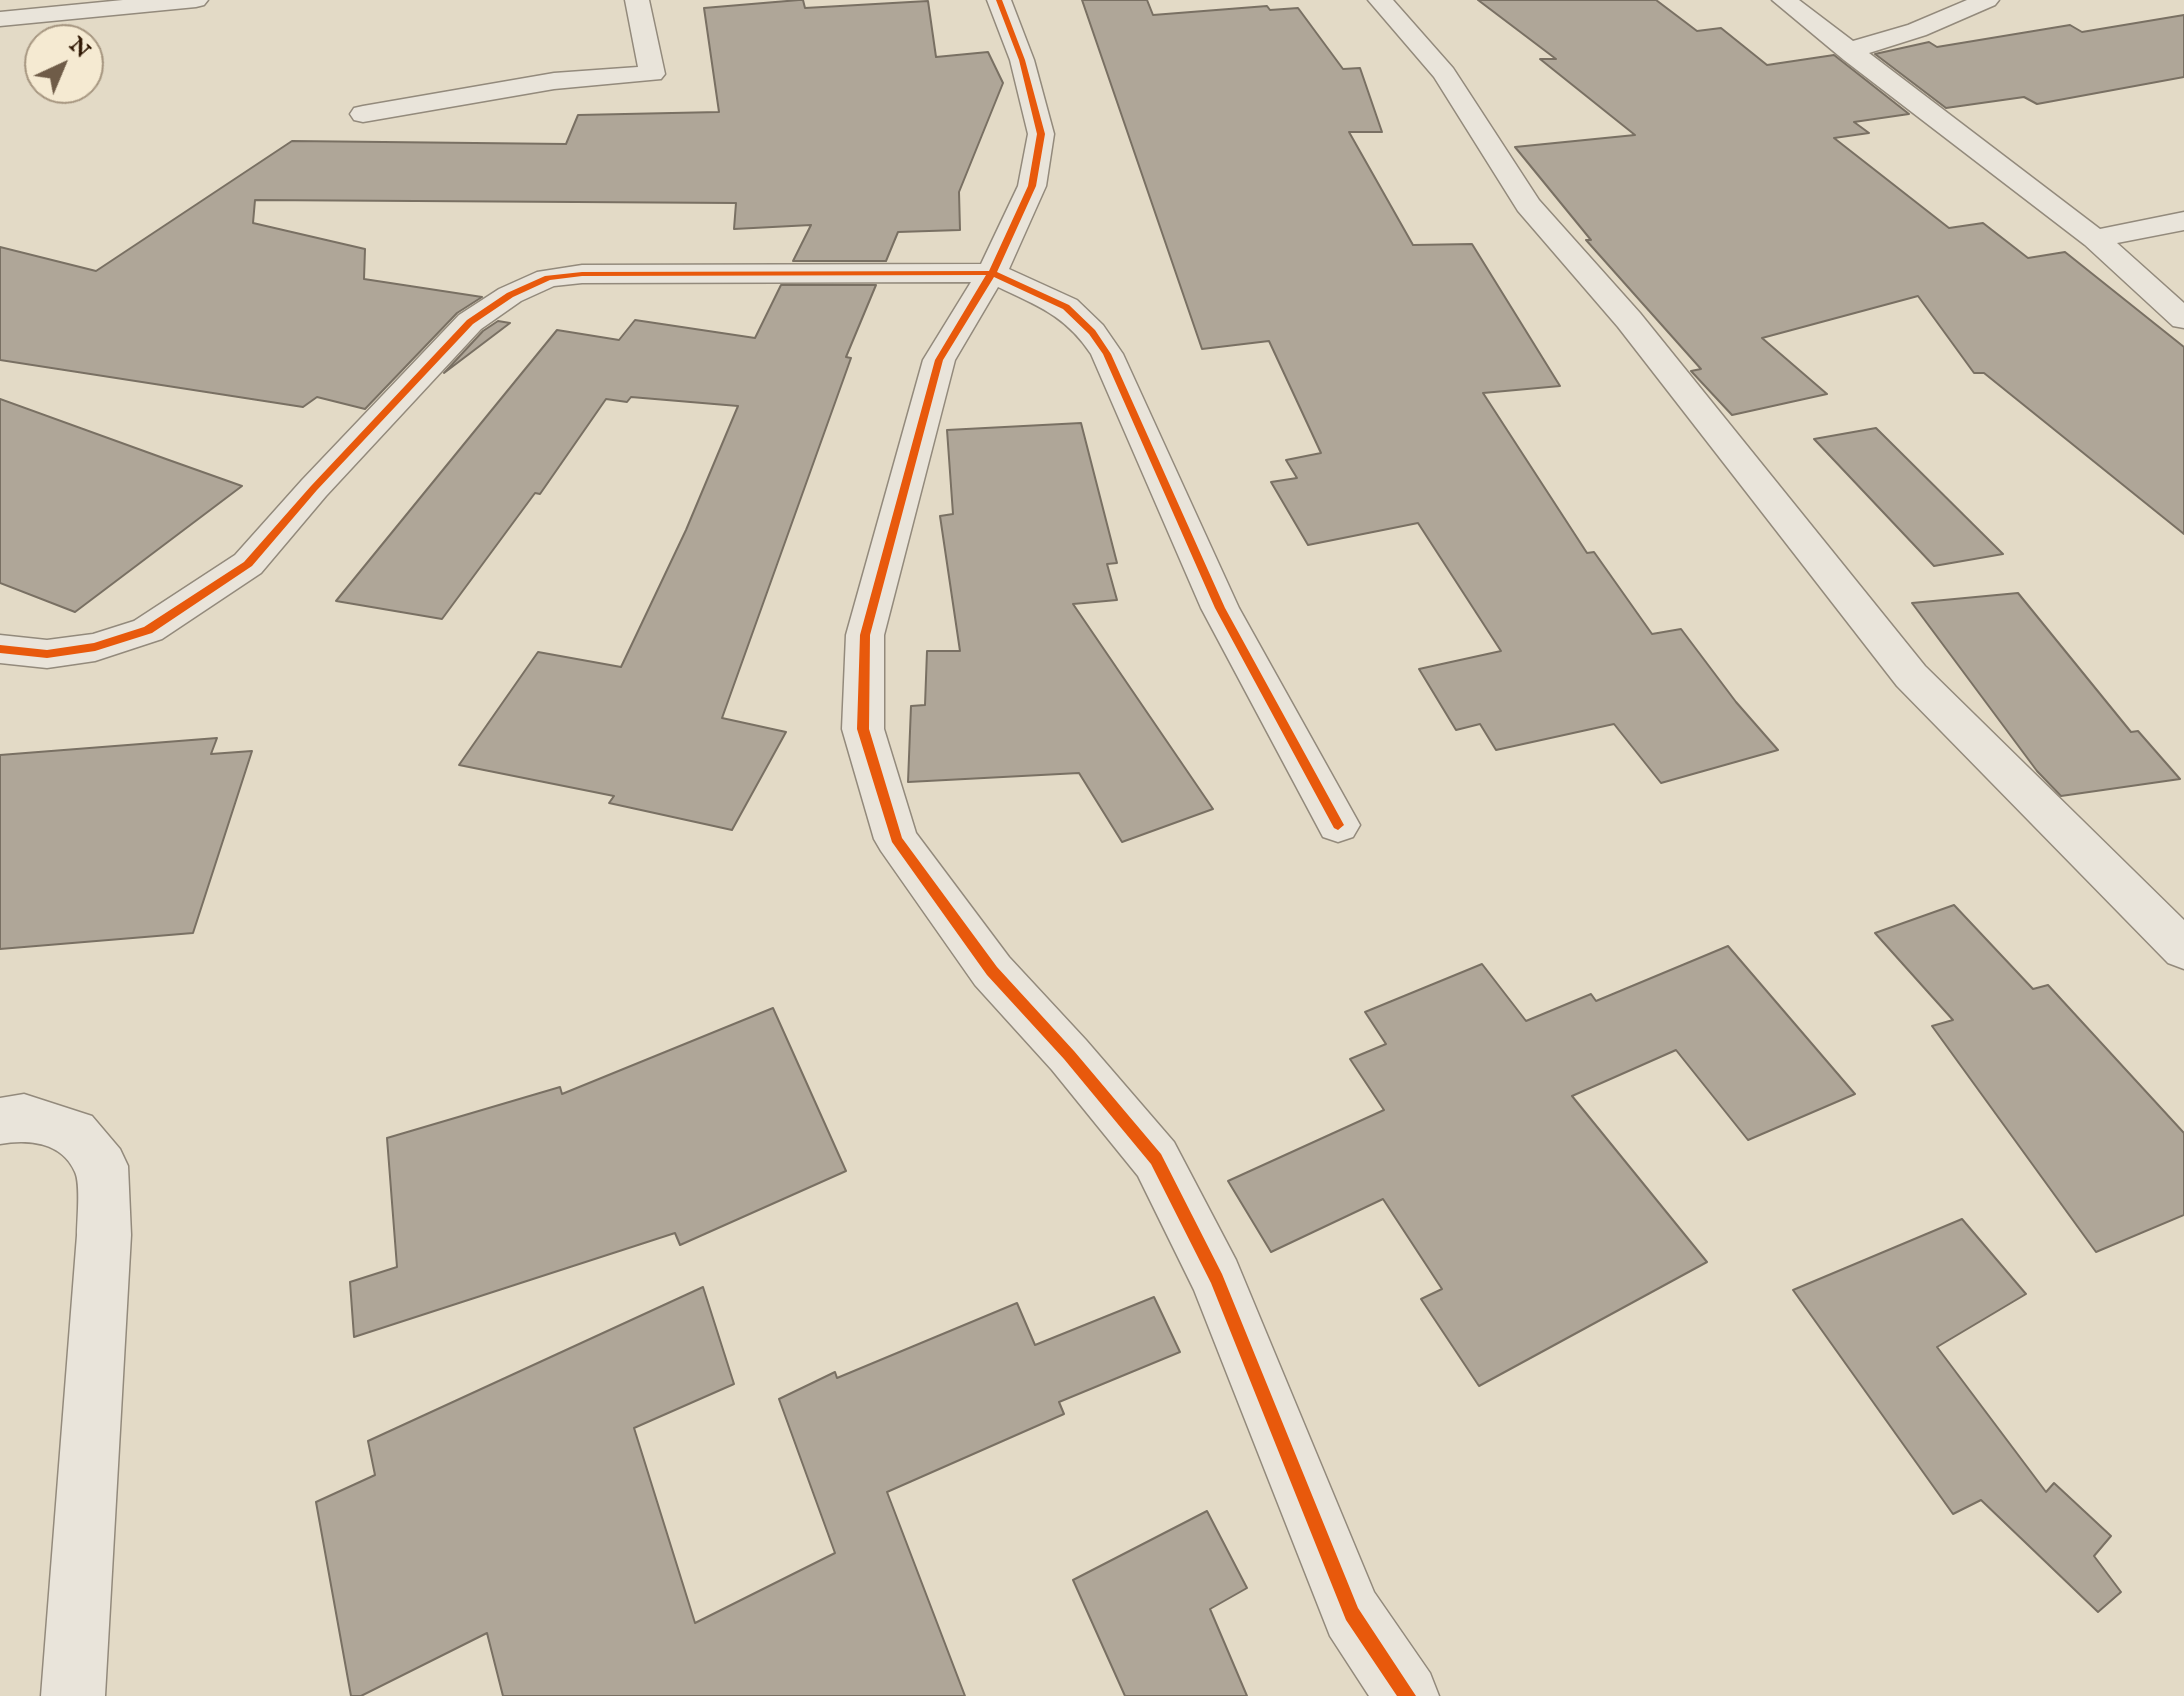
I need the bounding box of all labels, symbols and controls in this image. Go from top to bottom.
north arrow [24,24,104,104]
text: N [63,31,96,65]

